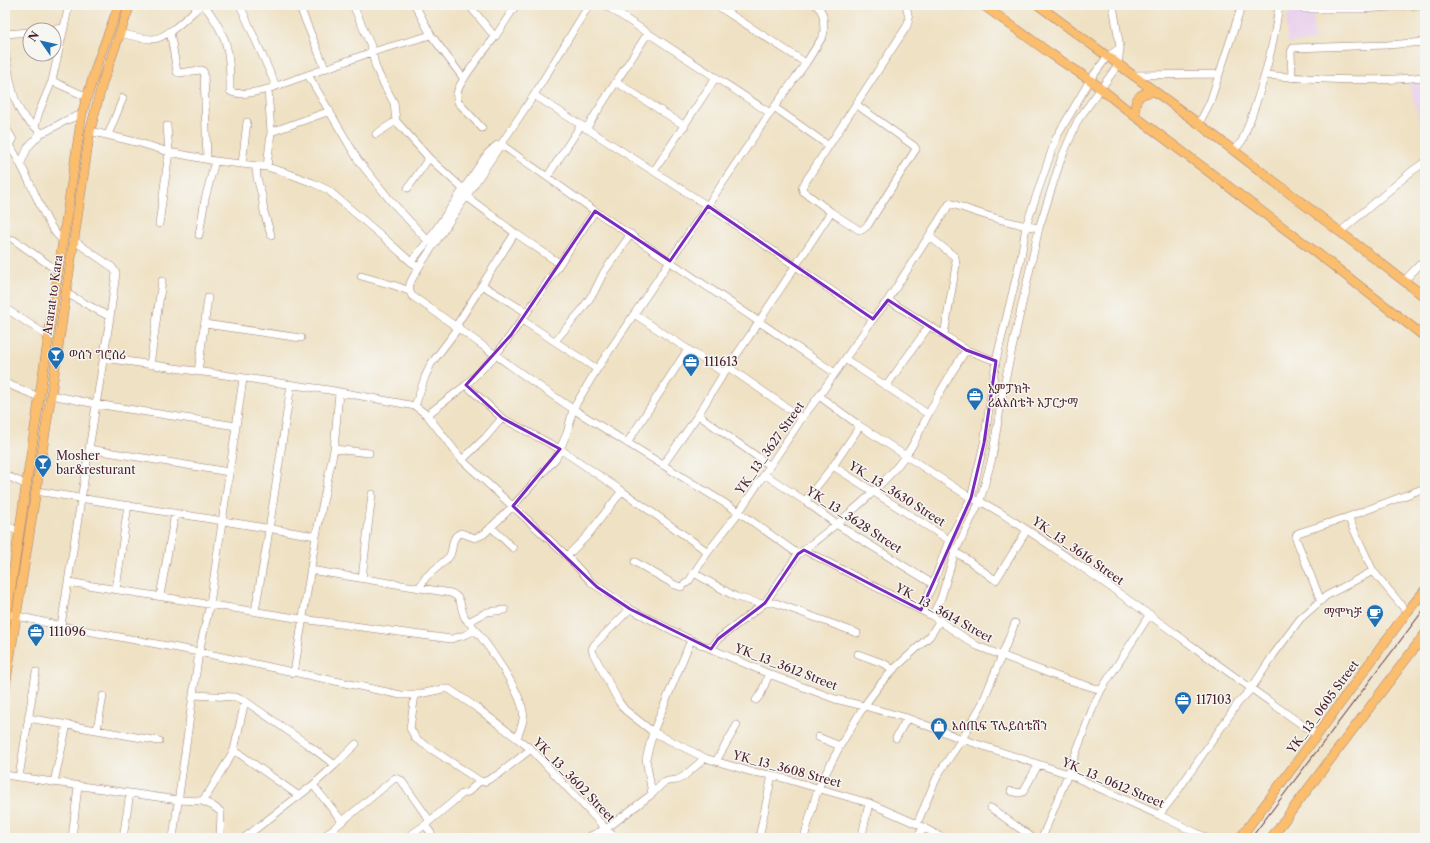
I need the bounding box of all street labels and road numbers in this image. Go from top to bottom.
street label: Ararat to Kara [39,253,66,337]
street label: YK_13_3627 Street [731,398,808,498]
street label: YK_13_3630 Street [845,457,949,530]
street label: YK_13_3628 Street [803,483,905,556]
street label: YK_13_3616 Street [1029,513,1128,588]
street label: YK_13_3614 Street [892,579,996,646]
street label: YK_13_3612 Street [732,640,840,693]
street label: YK_13_0605 Street [1283,656,1362,757]
street label: YK_13_3602 Street [530,734,619,825]
street label: YK_13_3608 Street [730,747,844,790]
street label: YK_13_0612 Street [1059,754,1167,811]

